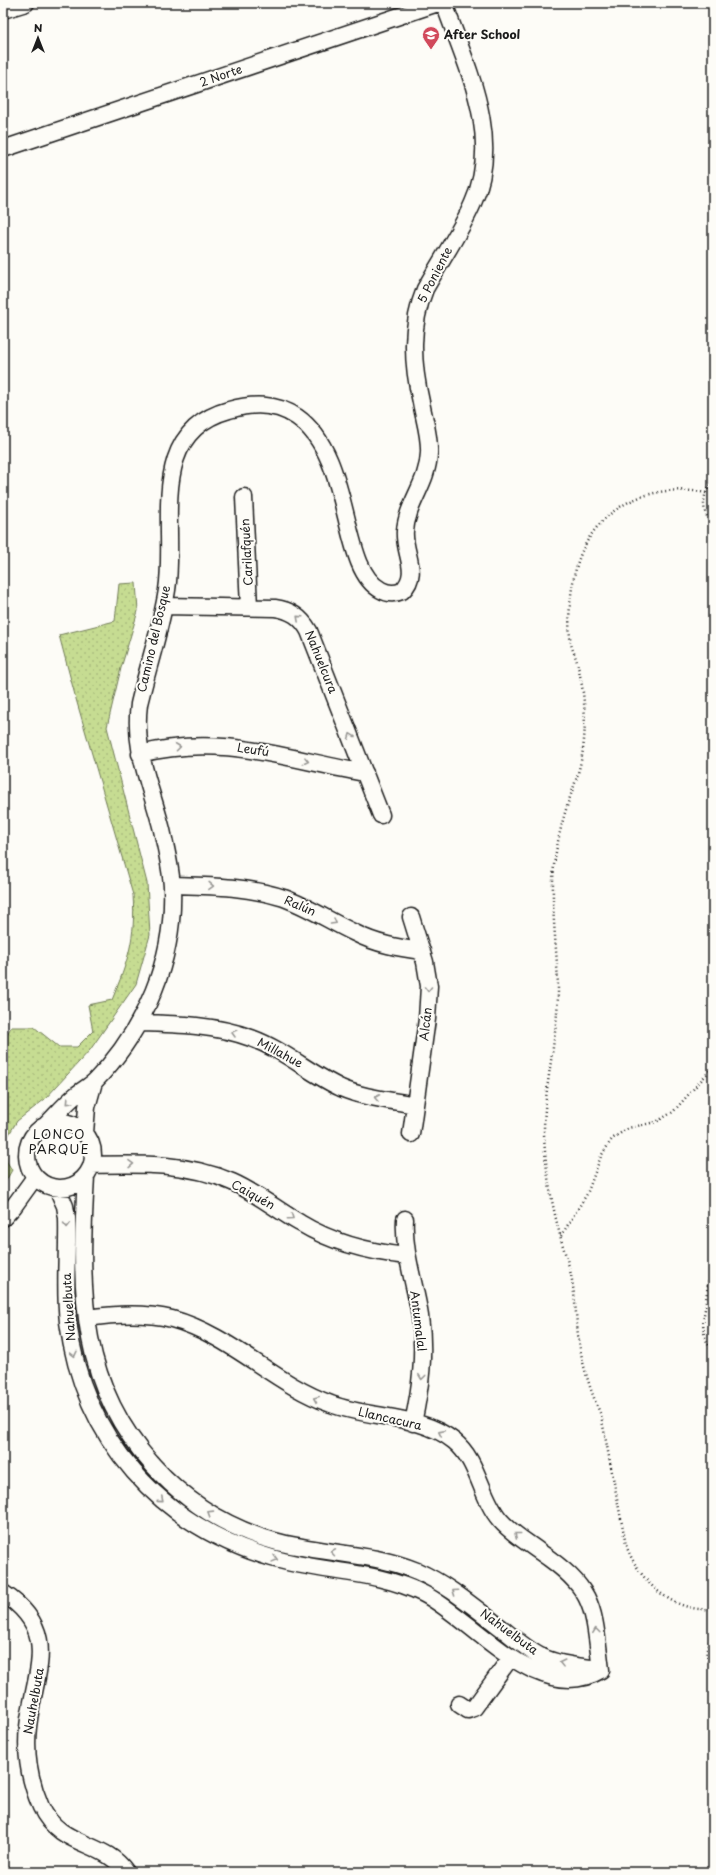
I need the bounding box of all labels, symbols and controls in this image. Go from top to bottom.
north arrow [18,18,58,58]
text: N [34,19,43,36]
school or university icon: After School [421,25,441,50]
place label: After School [443,25,521,43]
street label: 2 Norte [197,59,244,91]
street label: 5 Poniente [412,243,456,306]
street label: Carilafquén [235,518,257,586]
street label: Camino del Bosque [132,583,174,694]
one-way arrow [296,616,304,623]
street label: Nahuelcura [301,627,343,696]
one-way arrow [347,733,355,740]
street label: Leufú [236,738,271,760]
one-way arrow [175,743,181,752]
one-way arrow [303,756,310,765]
one-way arrow [208,882,214,890]
street label: Ralún [282,890,319,920]
one-way arrow [330,917,337,924]
one-way arrow [424,986,432,992]
street label: Alcán [414,1006,436,1042]
one-way arrow [231,1029,238,1038]
street label: Millahue [254,1033,307,1072]
one-way arrow [373,1094,380,1103]
one-way arrow [66,1097,74,1105]
district label: LONCO PARQUE [28,1124,90,1158]
one-way arrow [128,1160,134,1168]
street label: Caiquén [228,1175,279,1213]
one-way arrow [286,1212,293,1219]
one-way arrow [63,1222,71,1228]
street label: Nahuelbuta [57,1272,79,1342]
street label: Antumalal [406,1290,432,1352]
one-way arrow [70,1351,78,1358]
one-way arrow [417,1374,426,1380]
one-way arrow [313,1395,320,1403]
street label: Llancacura [357,1402,425,1434]
one-way arrow [438,1431,445,1438]
one-way arrow [156,1495,164,1502]
one-way arrow [207,1510,214,1517]
one-way arrow [514,1533,521,1540]
one-way arrow [330,1548,336,1557]
one-way arrow [272,1554,279,1563]
one-way arrow [452,1590,459,1597]
street label: Nahuelbuta [477,1604,543,1659]
one-way arrow [592,1628,601,1634]
one-way arrow [559,1660,566,1668]
street label: Nauhelbuta [18,1666,48,1736]

